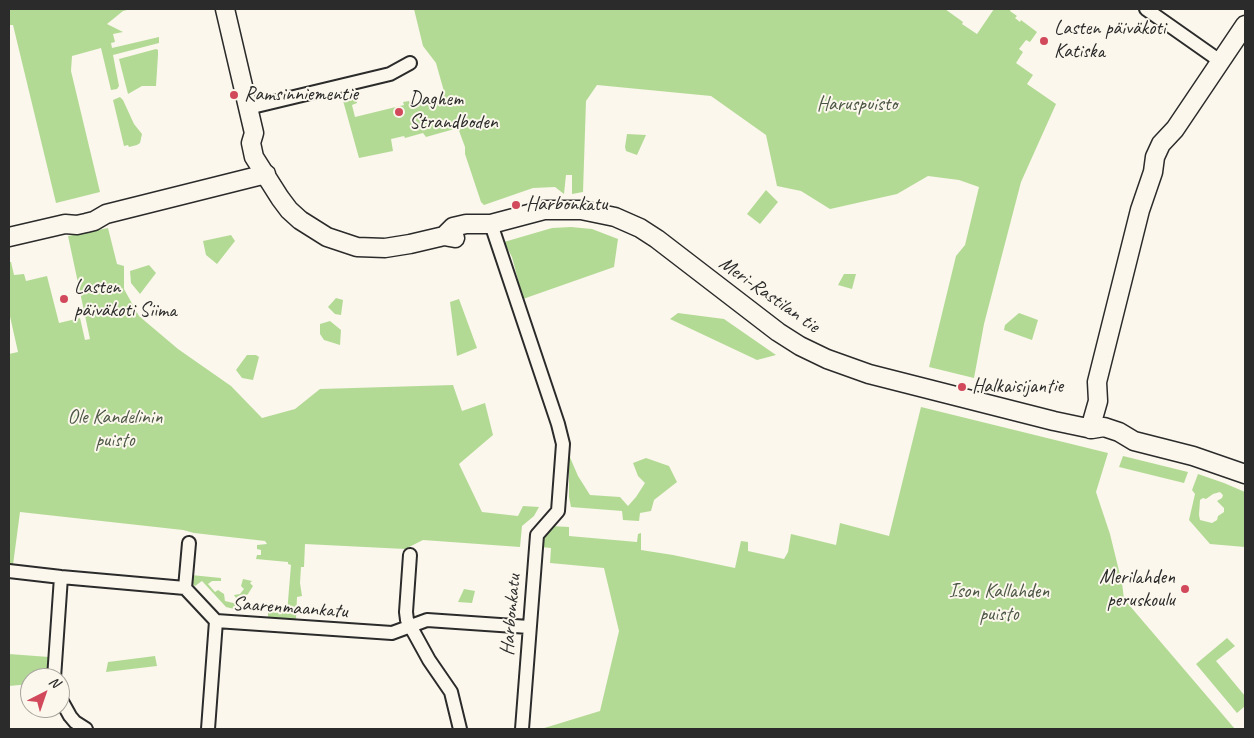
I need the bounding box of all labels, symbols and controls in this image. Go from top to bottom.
place label: Lasten päiväkoti Katiska [1054,17,1166,64]
marker: Lasten päiväkoti Katiska [1038,35,1050,47]
place label: Ramsinniementie [244,83,358,107]
place label: Daghem Strandboden [409,88,498,135]
marker: Ramsinniementie [228,89,240,101]
park label: Haruspuisto [817,93,897,117]
marker: Daghem Strandboden [393,106,405,118]
place label: Harbonkatu [526,193,607,217]
marker: Harbonkatu [510,199,522,211]
street label: Meri-Rastilan tie [714,252,824,338]
place label: Lasten päiväkoti Siima [74,276,176,323]
marker: Lasten päiväkoti Siima [58,293,70,305]
place label: Halkaisijantie [972,375,1063,399]
marker: Halkaisijantie [956,381,968,393]
park label: Ole Kandelinin puisto [67,406,163,453]
place label: Merilahden peruskoulu [1099,566,1175,613]
street label: Harbonkatu [495,573,527,657]
park label: Ison Kallahden puisto [949,580,1049,627]
marker: Merilahden peruskoulu [1179,583,1191,595]
street label: Saarenmaankatu [232,592,348,624]
north arrow [20,668,70,718]
text: N [46,673,63,691]

